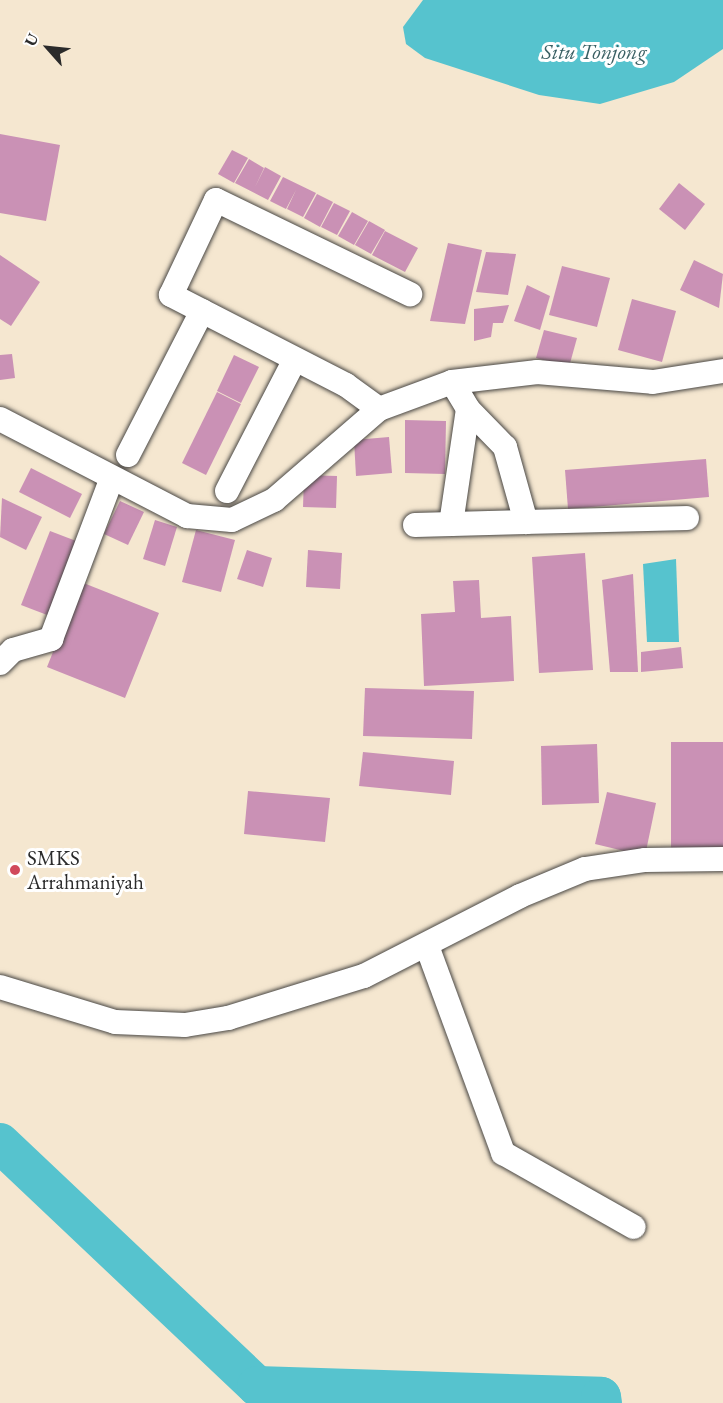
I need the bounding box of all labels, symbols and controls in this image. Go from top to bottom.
north arrow [18,18,78,78]
text: U [19,30,44,50]
water label: Situ Tonjong [541,39,647,65]
place label: SMKS Arrahmaniyah [27,845,144,895]
marker: SMKS Arrahmaniyah [8,863,22,877]

